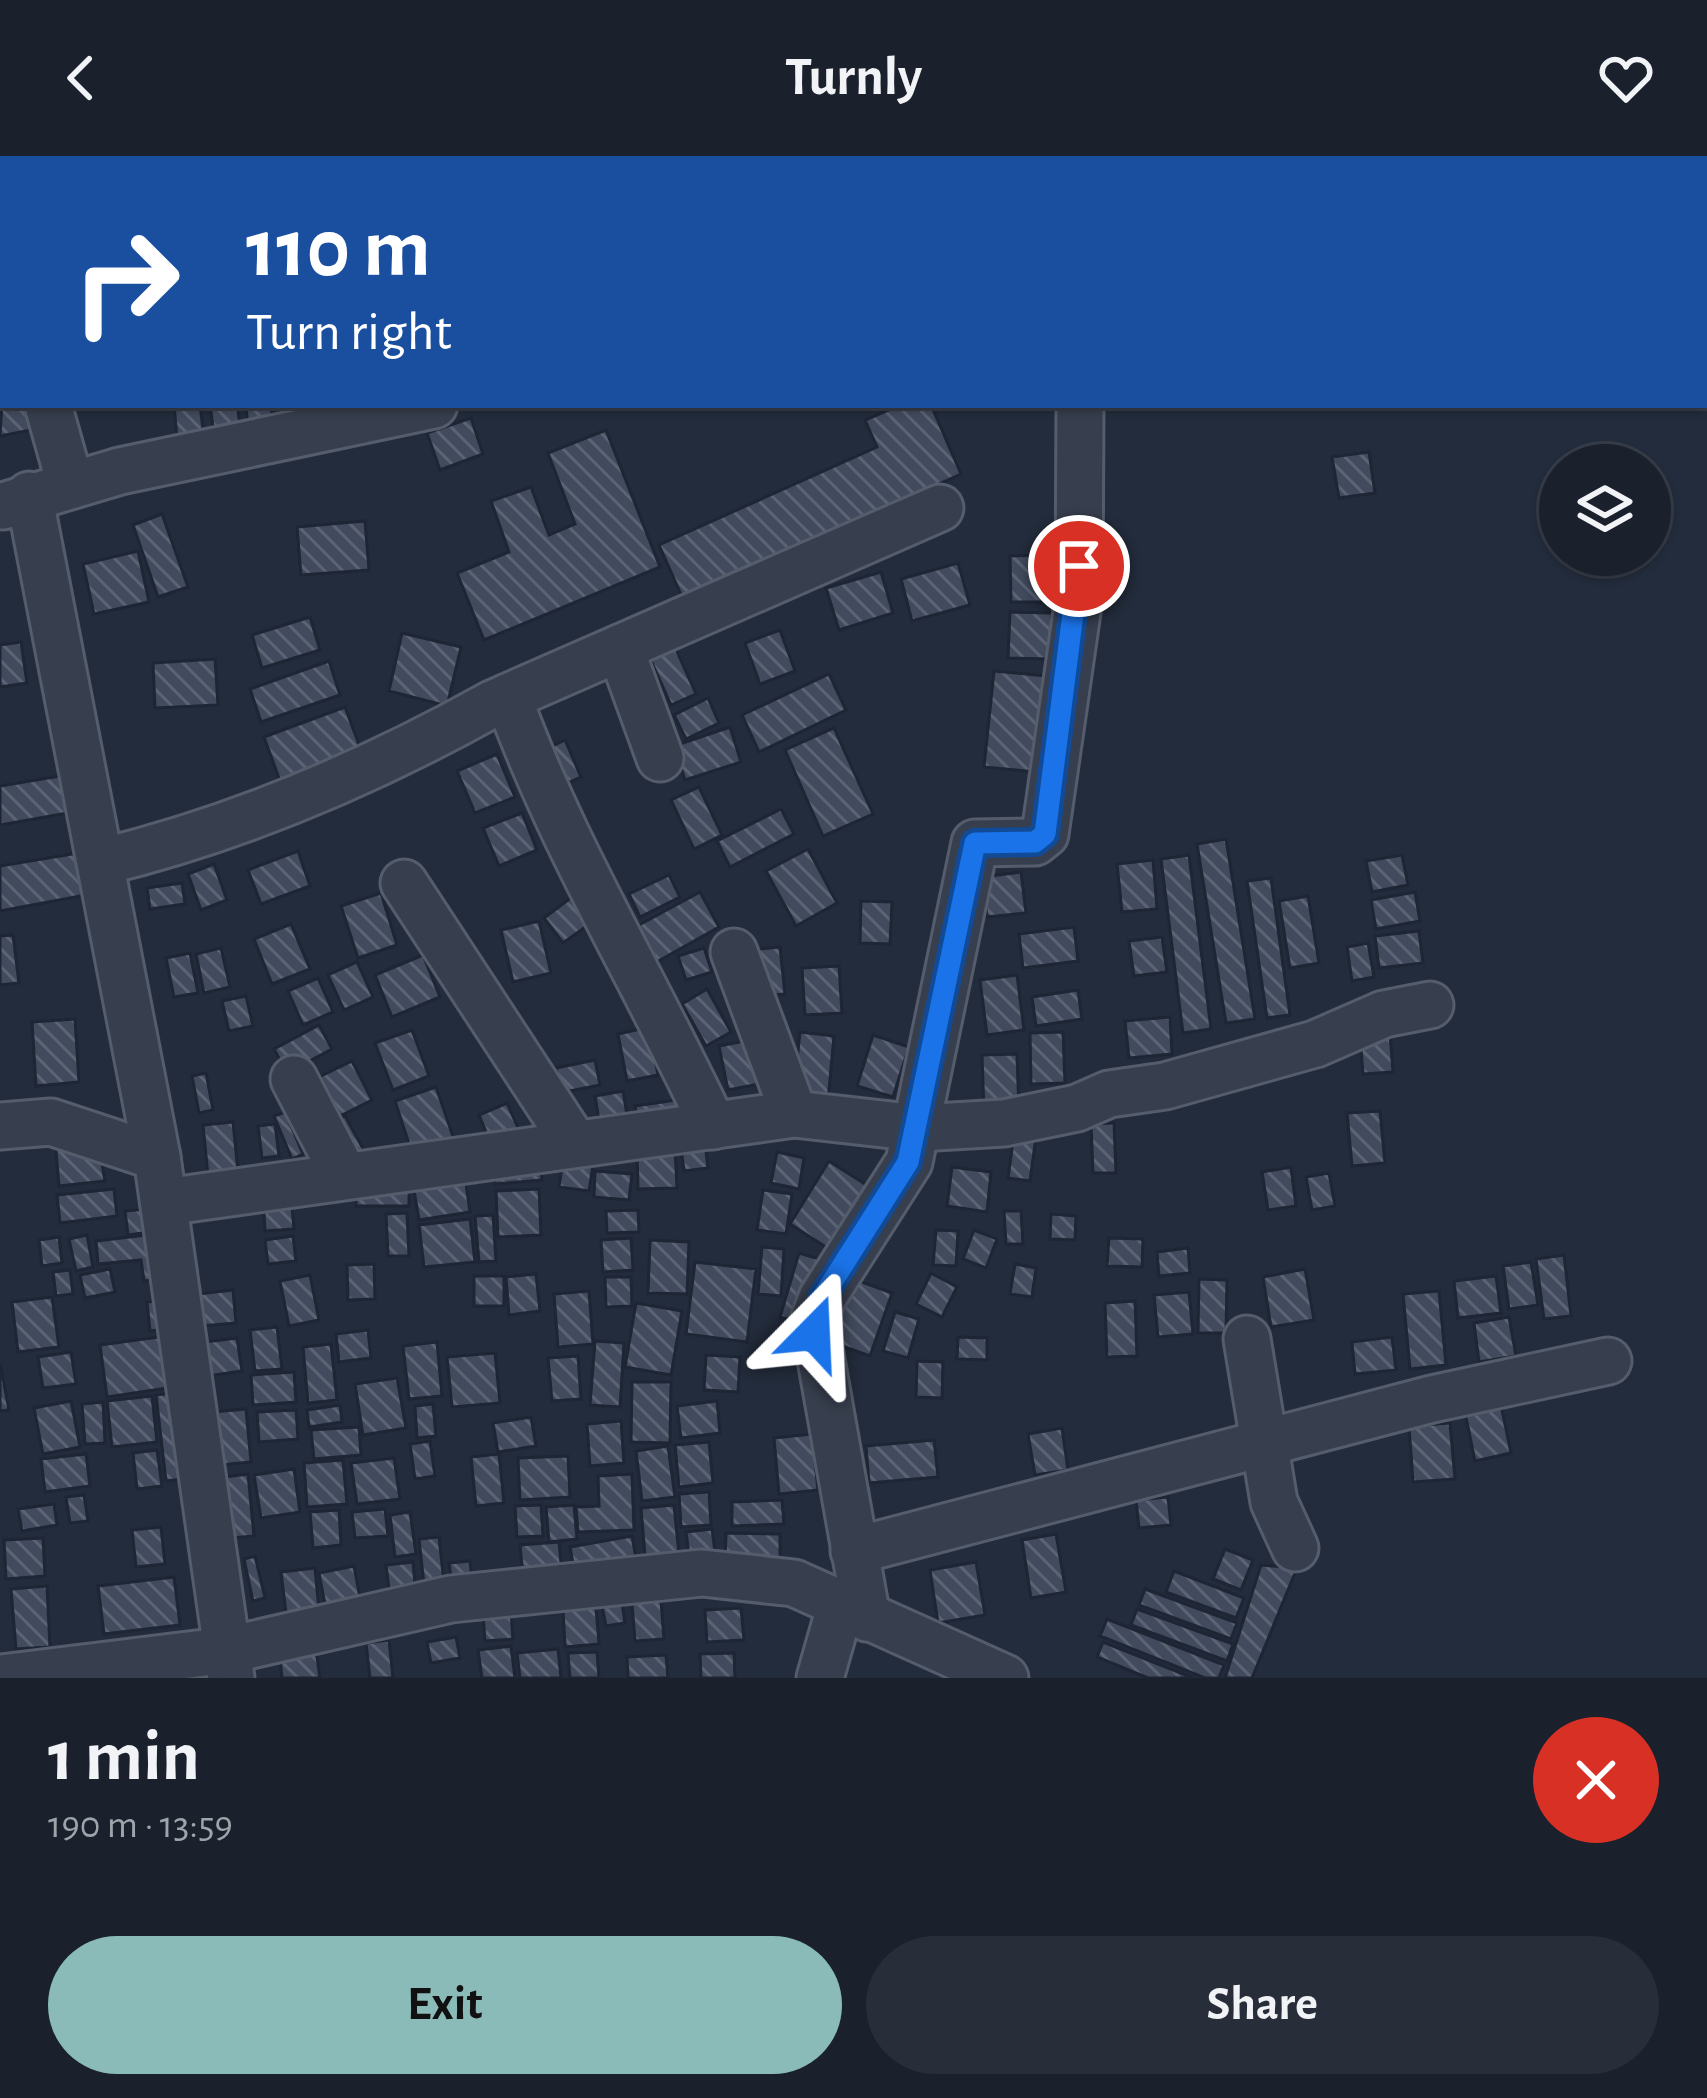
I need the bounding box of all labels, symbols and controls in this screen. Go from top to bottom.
icon: back [48,45,114,111]
icon: heart [1593,45,1659,111]
text: Turnly [785,51,922,105]
icon: right [48,204,204,360]
text: 110 m [246,208,431,292]
text: Turn right [246,306,452,360]
map controls [1539,444,1671,576]
button: layers [1539,444,1671,576]
pin [1028,515,1130,617]
icon: arrive [1046,533,1112,599]
position arrow [751,1270,877,1396]
button: close [1533,1717,1659,1843]
text: 1 min [48,1721,200,1793]
text: 190 m · 13:59 [48,1806,233,1845]
button: Exit [48,1936,842,2074]
button: Share [866,1936,1659,2074]

